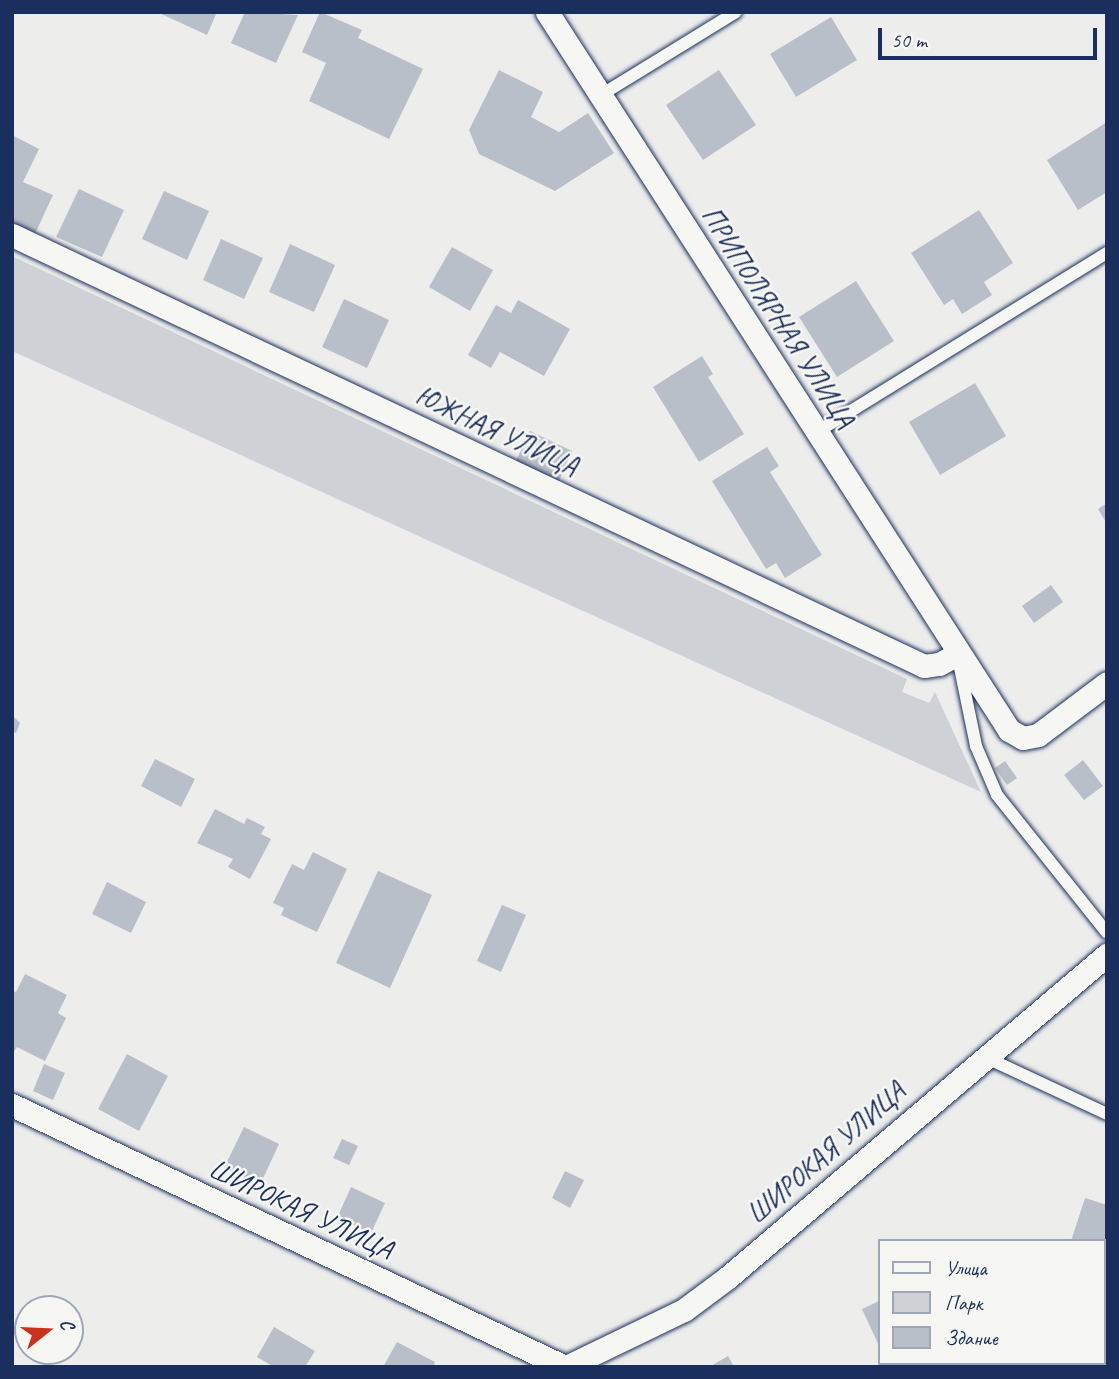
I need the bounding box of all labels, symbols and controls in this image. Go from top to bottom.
scale bar [881,14,1100,58]
text: 50 m [891,27,927,53]
street label: ПРИПОЛЯРНАЯ УЛИЦА [694,201,862,433]
street label: ЮЖНАЯ УЛИЦА [410,379,584,483]
street label: ШИРОКАЯ УЛИЦА [740,1075,912,1231]
street label: ШИРОКАЯ УЛИЦА [204,1152,398,1266]
legend [878,1239,1105,1365]
text: Улица [945,1255,987,1281]
text: Парк [945,1290,982,1316]
north arrow [14,1295,84,1365]
text: С [54,1316,80,1332]
text: Здание [945,1325,998,1351]

